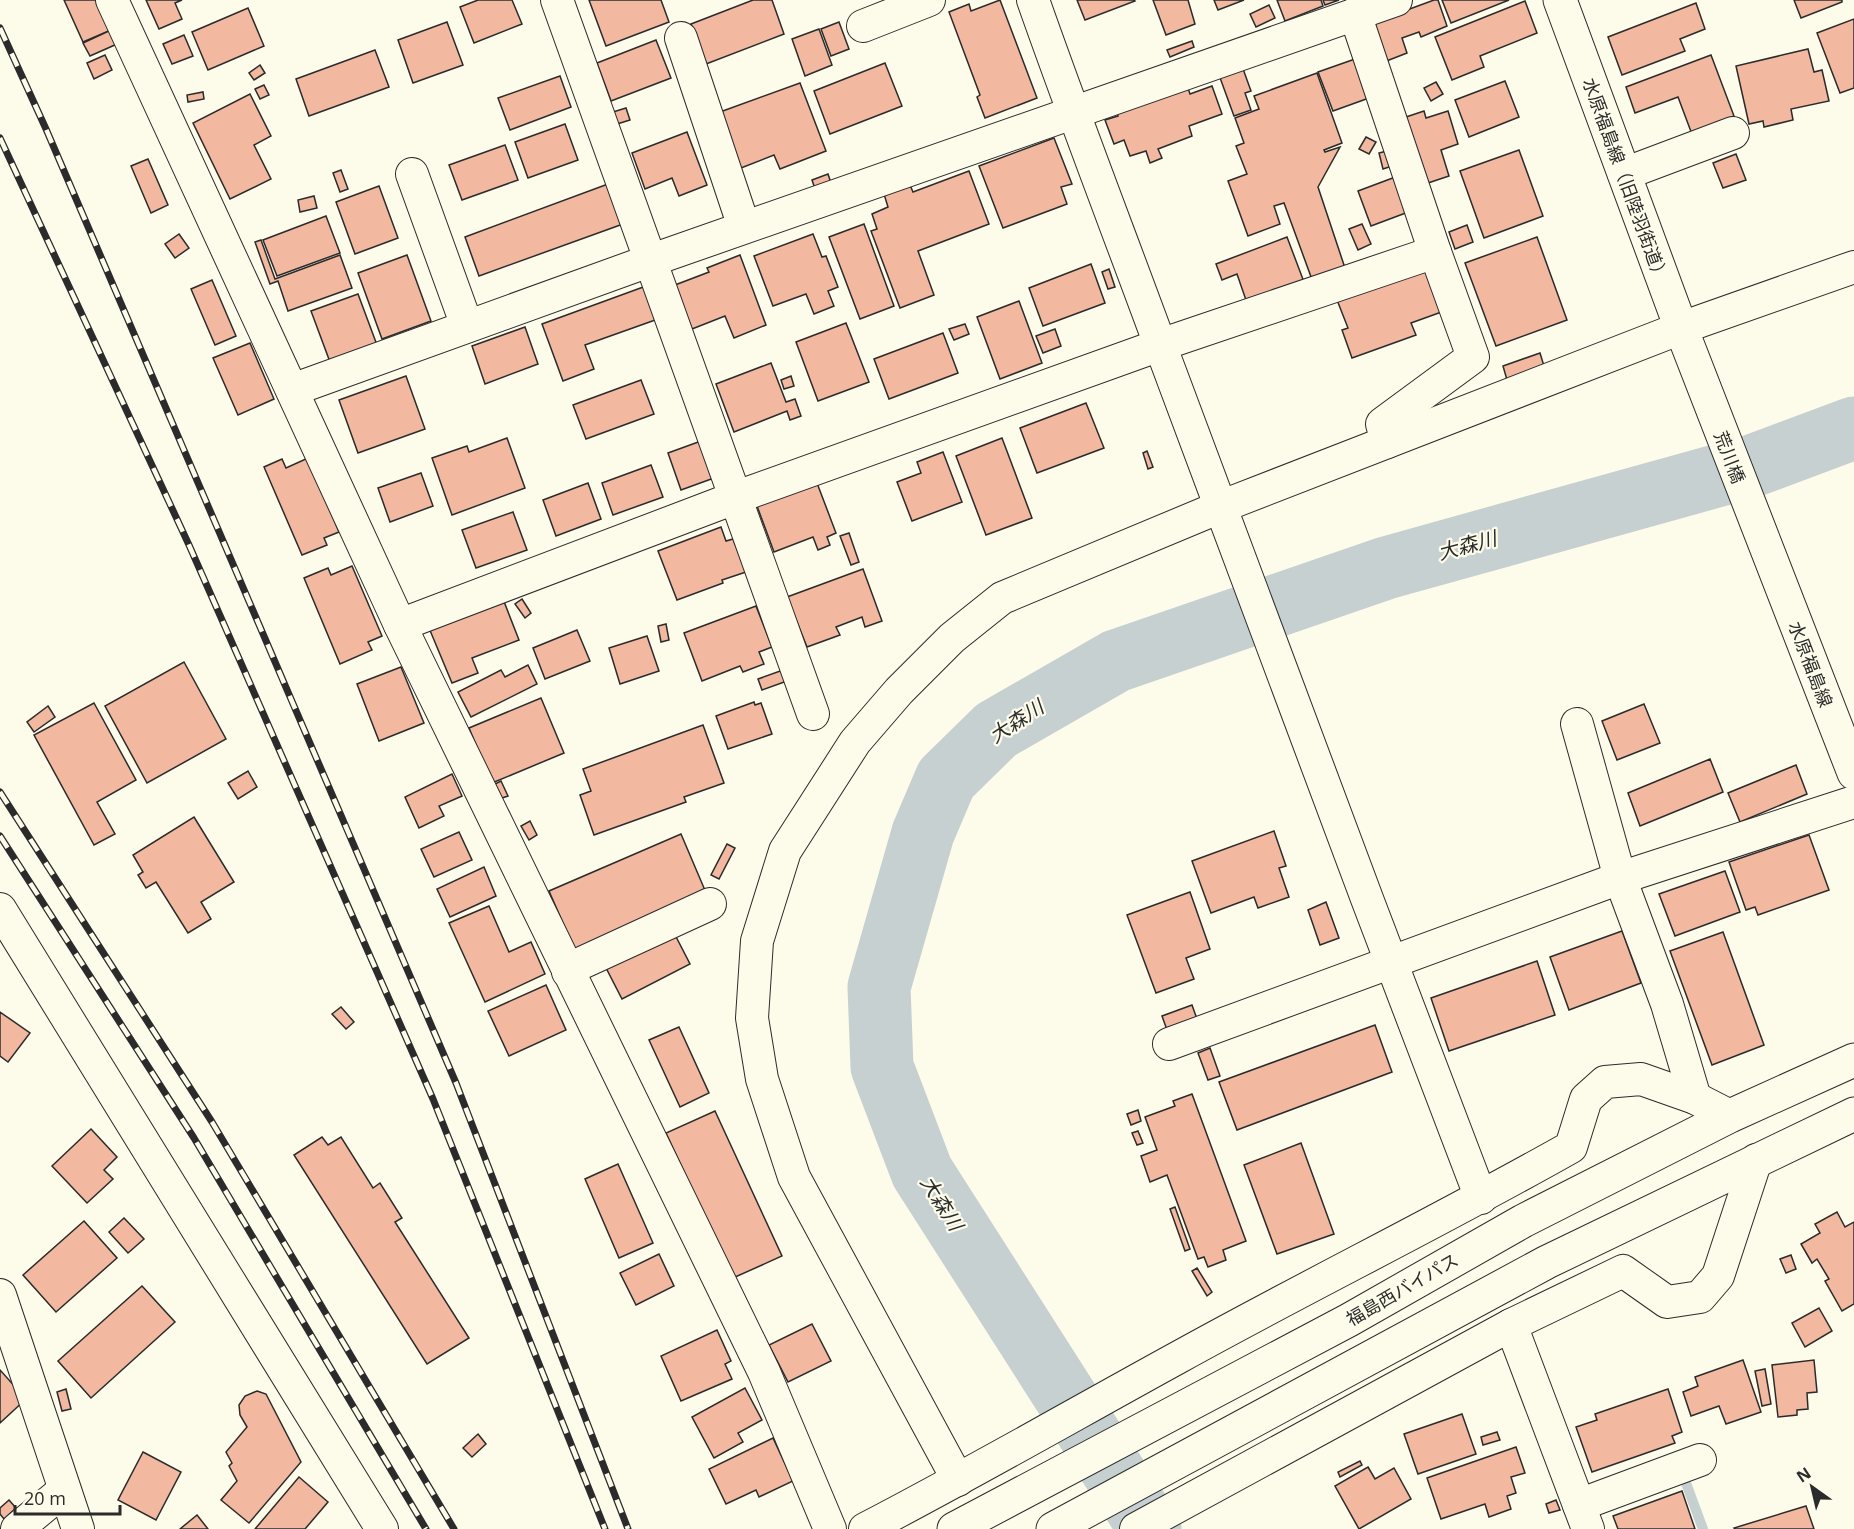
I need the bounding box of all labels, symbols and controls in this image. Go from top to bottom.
street label: 水原福島線（旧陸羽街道） [1578,74,1674,286]
street label: 荒川橋 [1709,427,1751,487]
water label: 大森川 [1435,524,1501,566]
street label: 水原福島線 [1784,618,1838,710]
water label: 大森川 [983,692,1050,749]
water label: 大森川 [915,1170,970,1237]
street label: 福島西バイパス [1342,1247,1462,1331]
north arrow [1782,1457,1842,1517]
text: N [1792,1462,1815,1487]
scale bar [15,1478,120,1516]
text: 20 m [24,1486,66,1510]

